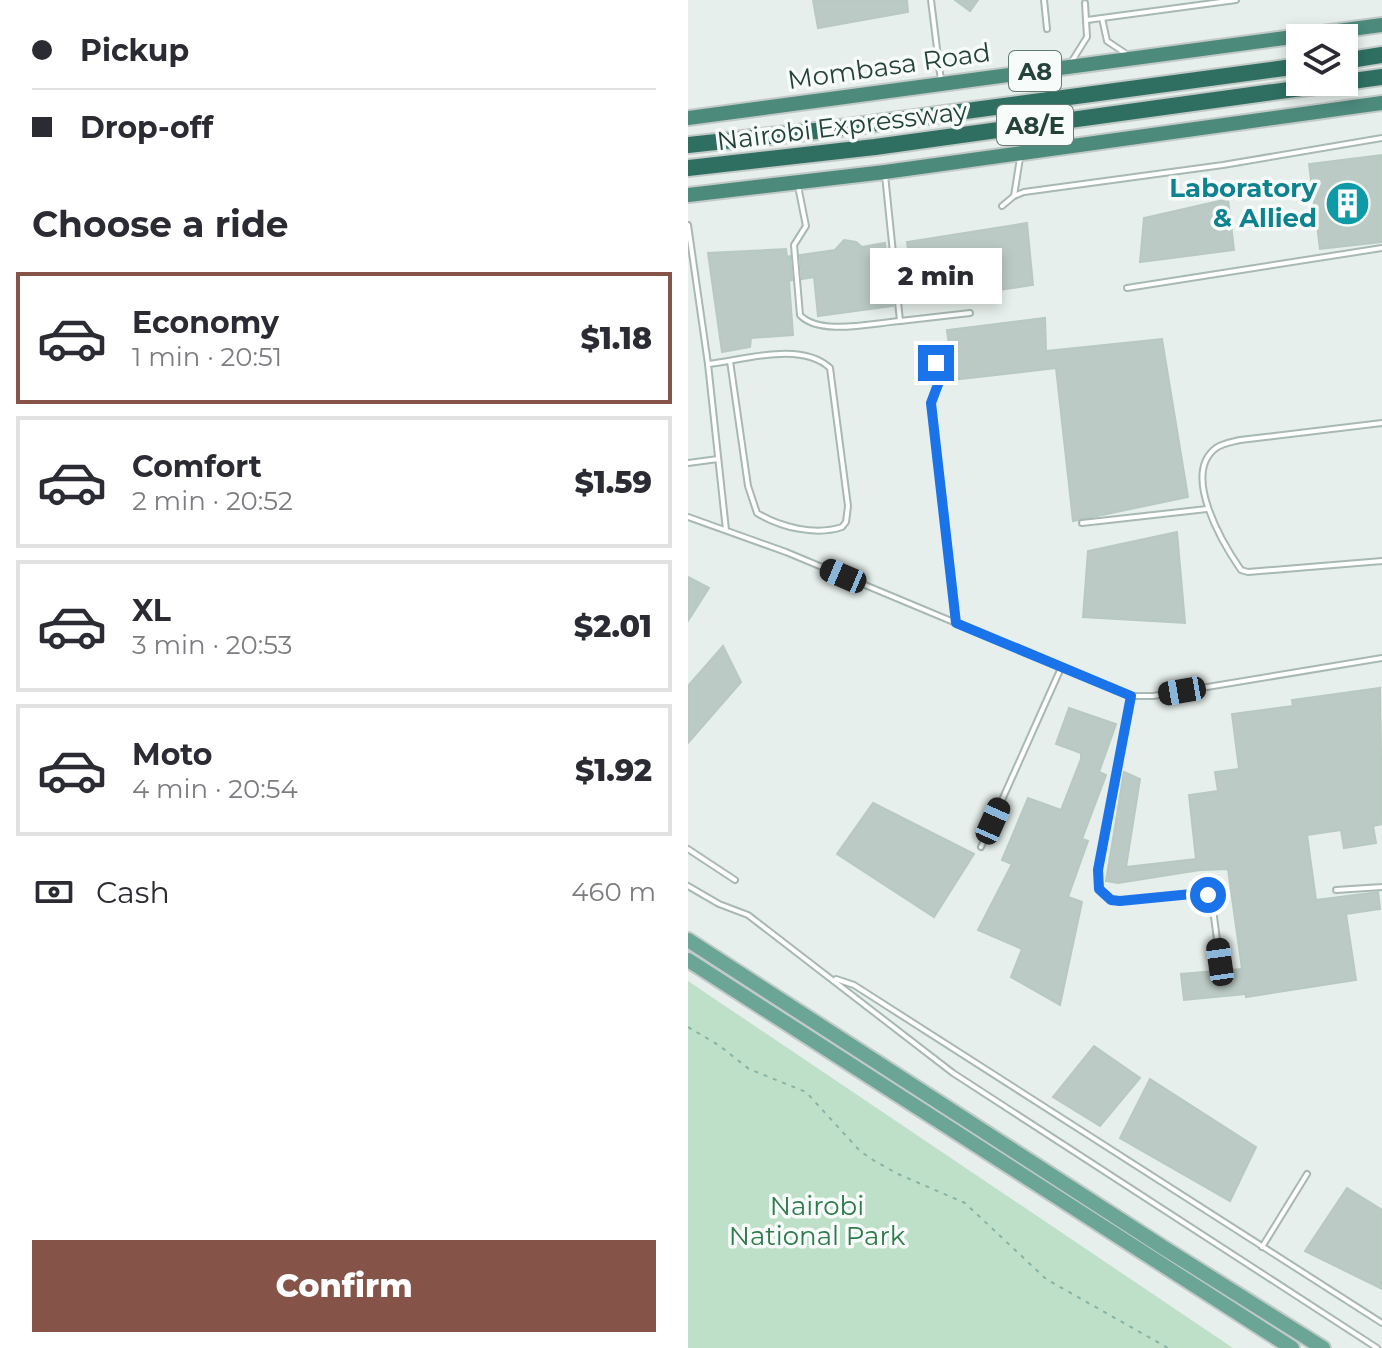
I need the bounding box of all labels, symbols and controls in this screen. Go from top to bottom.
map controls [1286,24,1358,96]
button: layers [1286,24,1358,96]
text: Pickup [80,32,189,69]
street label: Mombasa Road [786,36,992,96]
road number: A8 [1009,51,1061,91]
street label: Nairobi Expressway [715,95,970,157]
road number: A8/E [997,105,1073,145]
text: Drop-off [80,109,213,146]
place label: Laboratory & Allied [1169,172,1317,234]
building icon: Laboratory & Allied [1324,179,1372,227]
text: Choose a ride [32,202,289,246]
callout: 2 min [870,247,1002,303]
text: 2 min [898,260,974,292]
icon: car [36,302,108,374]
text: Economy [132,304,279,341]
text: $1.18 [581,320,652,357]
text: 1 min · 20:51 [132,341,282,373]
route end [918,345,954,381]
icon: car [36,446,108,518]
text: Comfort [132,448,262,485]
text: $1.59 [575,464,652,501]
text: 2 min · 20:52 [132,485,293,517]
car [816,556,870,596]
icon: car [36,590,108,662]
text: XL [132,592,171,629]
text: $2.01 [574,608,652,645]
text: 3 min · 20:53 [132,629,293,661]
car [1156,675,1208,707]
icon: car [36,734,108,806]
text: Moto [132,736,213,773]
text: $1.92 [575,752,652,789]
text: 4 min · 20:54 [132,773,298,805]
car [972,794,1014,848]
icon: cash [32,870,76,914]
text: Cash [96,874,170,911]
text: 460 m [571,876,656,908]
route start [1190,877,1226,913]
car [1205,937,1235,987]
park label: Nairobi National Park [729,1190,906,1252]
button: Confirm [32,1240,656,1332]

